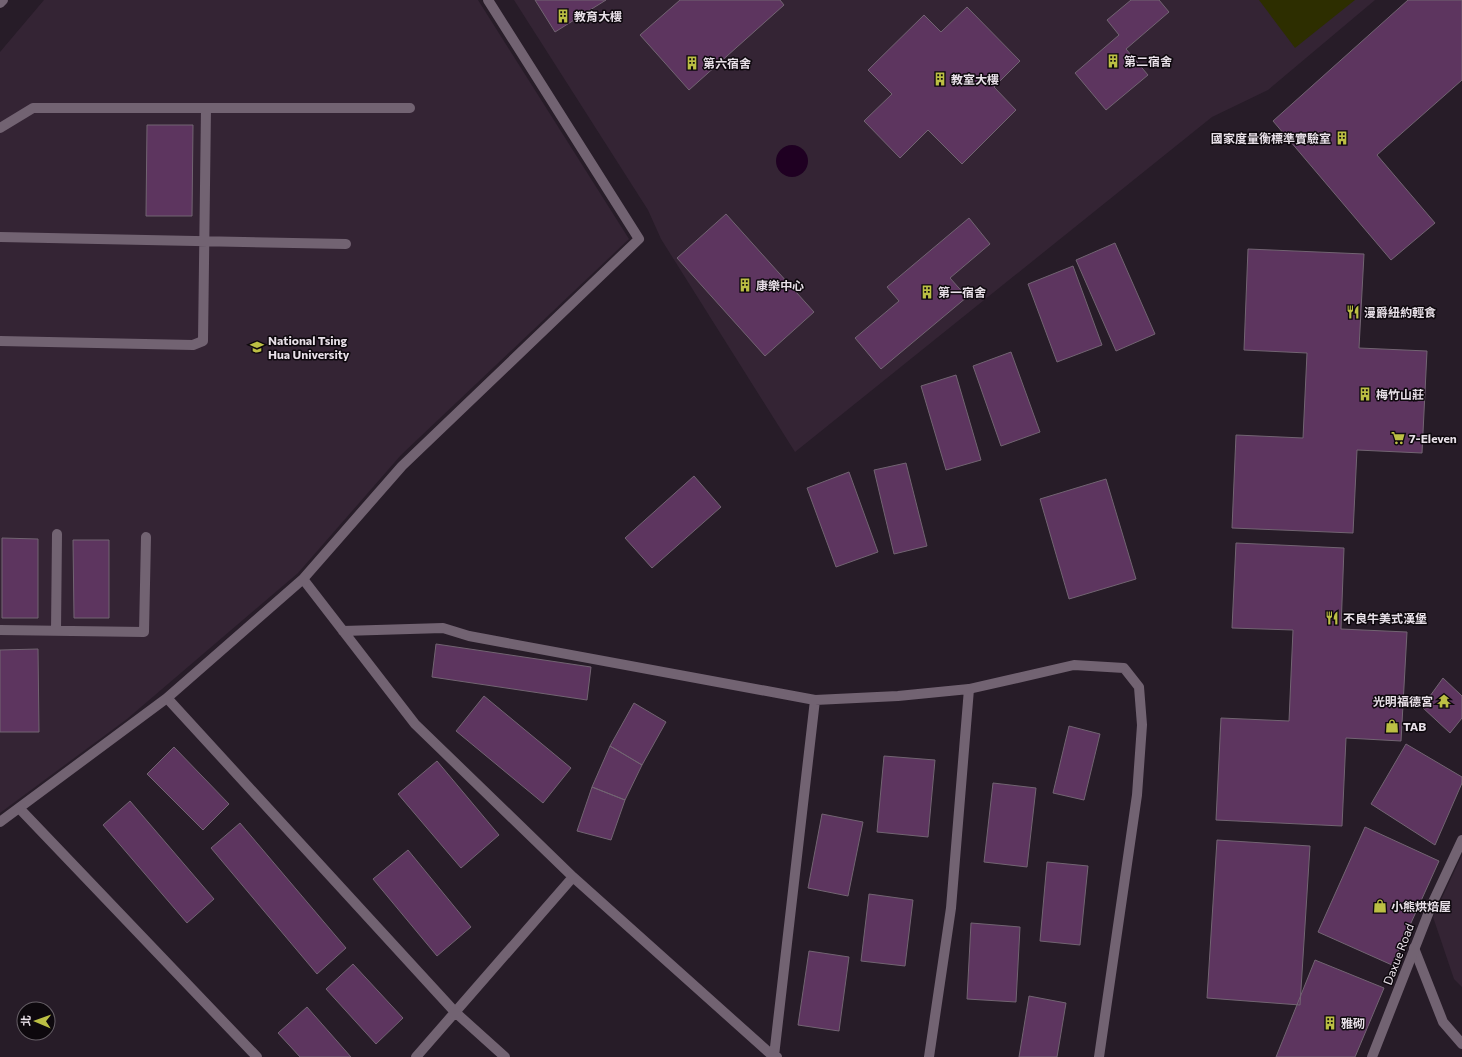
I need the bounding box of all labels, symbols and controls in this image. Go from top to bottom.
building icon: 教育大樓 [555,8,571,24]
place label: 教育大樓 [574,9,622,23]
building icon: 第二宿舍 [1105,53,1121,69]
place label: 第二宿舍 [1124,54,1172,68]
building icon: 第六宿舍 [684,55,700,71]
place label: 第六宿舍 [703,56,751,70]
building icon: 教室大樓 [932,71,948,87]
place label: 教室大樓 [951,72,999,86]
building icon: 國家度量衡標準實驗室 [1334,130,1350,146]
place label: 國家度量衡標準實驗室 [1211,131,1331,145]
building icon: 康樂中心 [737,277,753,293]
place label: 康樂中心 [756,278,804,292]
building icon: 第一宿舍 [919,284,935,300]
place label: 第一宿舍 [938,285,986,299]
restaurant icon: 漫爵紐約輕食 [1345,304,1361,320]
place label: 漫爵紐約輕食 [1364,305,1436,319]
place label: National Tsing Hua University [268,333,350,361]
school or university icon: National Tsing Hua University [249,339,265,355]
building icon: 梅竹山莊 [1357,386,1373,402]
place label: 梅竹山莊 [1376,387,1424,401]
supermarket icon: 7-Eleven [1390,430,1406,446]
place label: 7-Eleven [1409,431,1457,445]
restaurant icon: 不良牛美式漢堡 [1324,610,1340,626]
place label: 不良牛美式漢堡 [1343,611,1427,625]
temple icon: 光明福德宮 [1436,693,1452,709]
place label: 光明福德宮 [1373,694,1433,708]
shop icon: TAB [1384,718,1400,734]
place label: TAB [1403,719,1426,733]
shop icon: 小熊烘焙屋 [1372,898,1388,914]
place label: 小熊烘焙屋 [1391,899,1451,913]
street label: Daxue Road [1380,921,1416,987]
north arrow [16,1001,56,1041]
text: 北 [19,1015,32,1026]
building icon: 雅砌 [1322,1015,1338,1031]
place label: 雅砌 [1341,1016,1365,1030]

